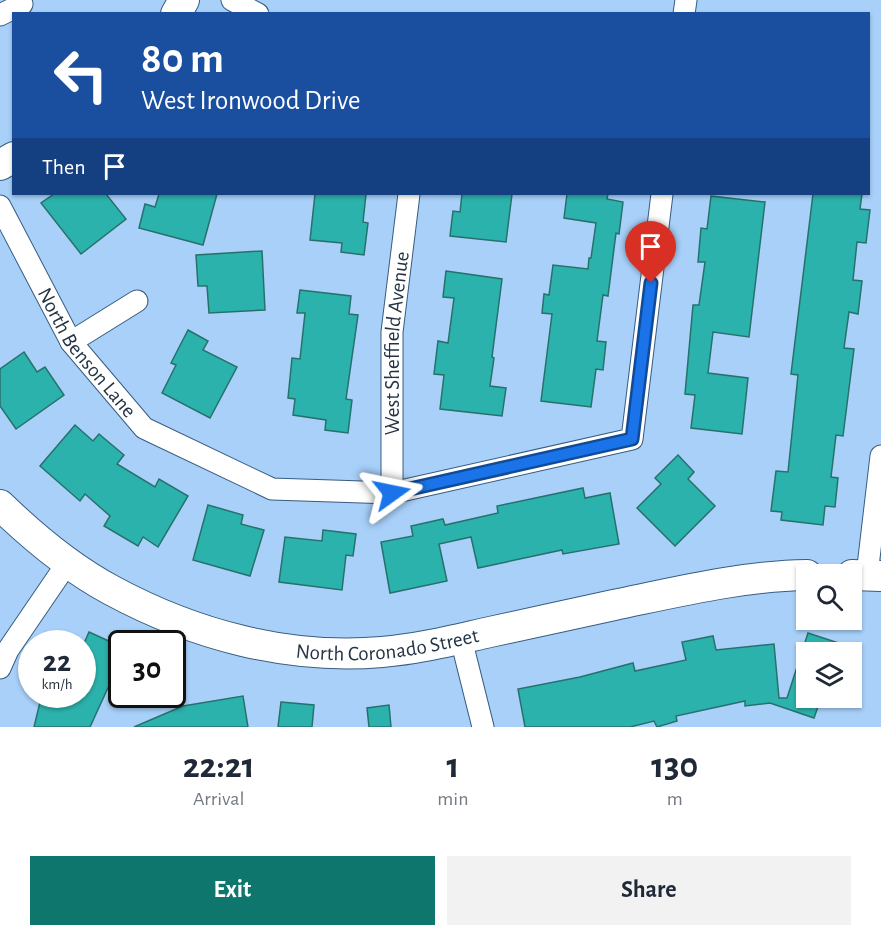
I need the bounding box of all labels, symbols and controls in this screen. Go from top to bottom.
icon: left [42,36,120,114]
text: 80 m [141,38,224,80]
text: West Ironwood Drive [141,87,360,114]
icon: arrive [98,150,131,183]
text: Then [42,156,86,178]
pin [625,221,676,283]
icon: arrive [634,230,667,263]
street label: West Sheffield Avenue [382,250,412,435]
street label: North Benson Lane [34,284,140,421]
position arrow [360,461,424,525]
map controls [796,564,862,708]
button: search [796,564,862,630]
street label: North Coronado Street [295,624,481,664]
speed limit sign: 30 [108,630,186,708]
button: layers [796,642,862,708]
text: 22 [43,647,71,677]
text: km/h [42,677,72,692]
text: 22:21 [183,748,255,784]
text: 1 [446,748,459,784]
text: 130 [651,748,698,784]
text: Arrival [193,789,244,809]
text: min [437,789,469,809]
text: m [667,789,683,809]
button: Exit [30,856,435,925]
button: Share [447,856,851,925]

